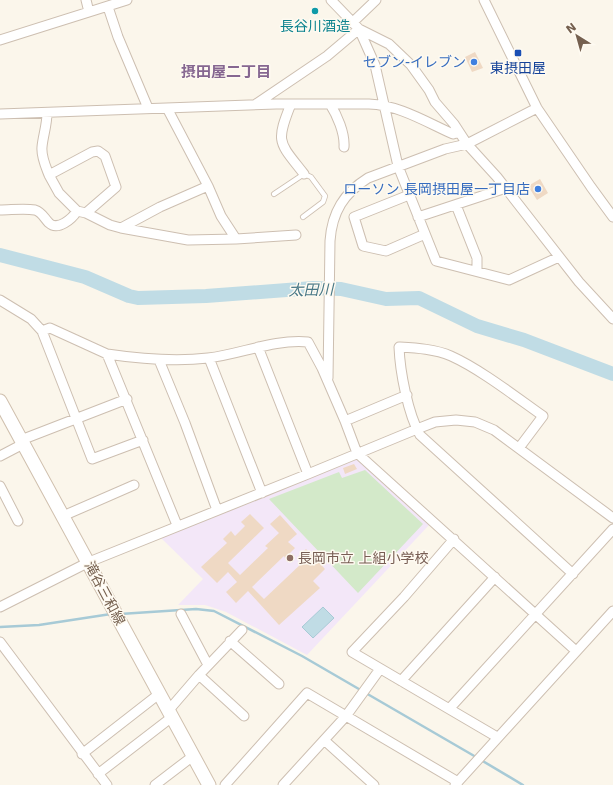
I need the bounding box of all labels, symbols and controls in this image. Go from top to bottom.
marker: 長谷川酒造 [310,6,320,16]
north arrow [557,16,597,56]
place label: 長谷川酒造 [280,18,350,34]
text: N [564,20,579,36]
marker: 東摂田屋 [513,48,523,58]
place label: セブン-イレブン [363,54,466,70]
marker: セブン-イレブン [469,57,479,67]
place label: 東摂田屋 [490,60,546,76]
district label: 摂田屋二丁目 [181,63,271,81]
place label: ローソン 長岡摂田屋一丁目店 [344,181,530,197]
marker: ローソン 長岡摂田屋一丁目店 [533,184,543,194]
water label: 太田川 [288,281,336,299]
place label: 長岡市立 上組小学校 [298,550,428,566]
marker: 長岡市立 上組小学校 [285,553,295,563]
street label: 滝谷三和線 [82,558,128,628]

